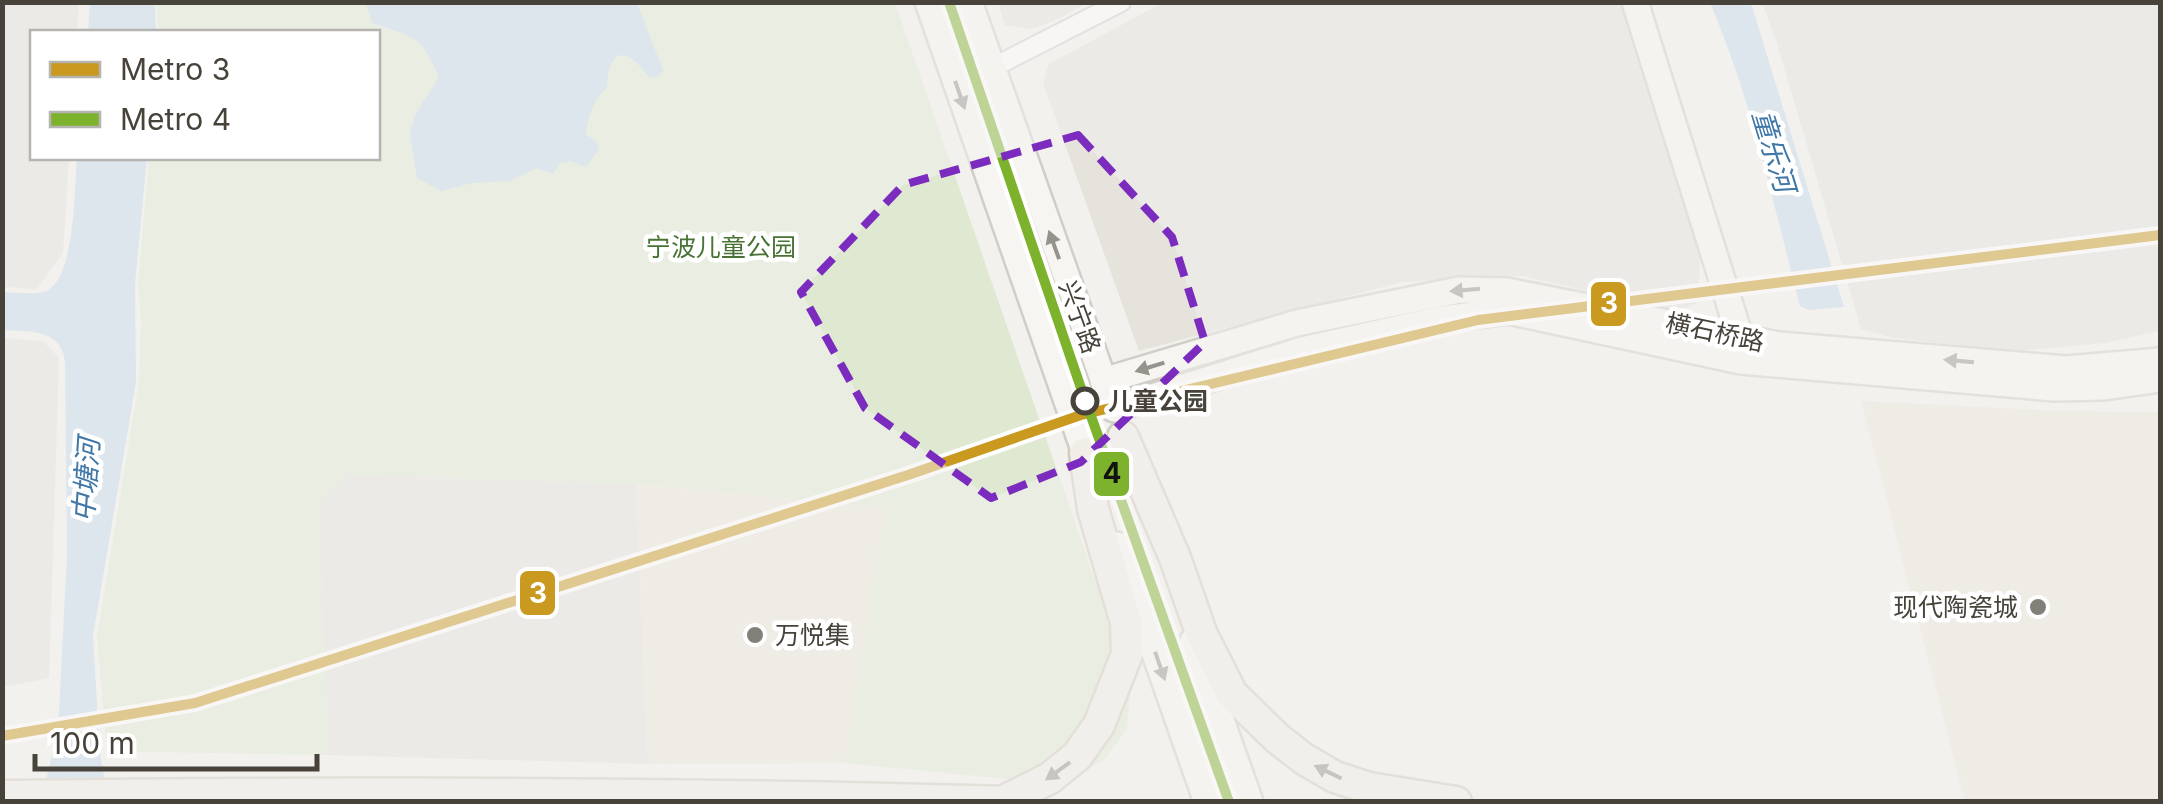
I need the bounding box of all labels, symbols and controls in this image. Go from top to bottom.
legend [30,30,380,160]
text: Metro 3 [120,51,230,87]
one-way arrow [953,80,968,110]
text: Metro 4 [120,101,231,137]
water label: 童乐河 [1745,106,1804,201]
one-way arrow [1046,230,1061,260]
park label: 宁波儿童公园 [646,232,796,262]
street label: 兴宁路 [1053,277,1107,357]
line badge: 3 [1589,280,1628,328]
one-way arrow [1449,283,1480,299]
text: 3 [1600,286,1618,320]
street label: 横石桥路 [1663,307,1767,357]
one-way arrow [1942,353,1974,369]
one-way arrow [1134,360,1164,375]
place label: 儿童公园 [1108,386,1208,416]
marker: 儿童公园 [1072,388,1098,414]
water label: 中塘河 [66,432,106,523]
line badge: 4 [1092,450,1131,498]
text: 4 [1103,456,1121,490]
line badge: 3 [518,569,557,617]
text: 3 [529,576,547,610]
place label: 现代陶瓷城 [1893,592,2018,622]
marker: 现代陶瓷城 [2027,596,2049,618]
place label: 万悦集 [775,620,850,650]
marker: 万悦集 [744,624,766,646]
one-way arrow [1153,651,1168,681]
scale bar [35,709,318,771]
text: 100 m [50,725,135,761]
one-way arrow [1045,760,1071,780]
one-way arrow [1314,764,1343,781]

